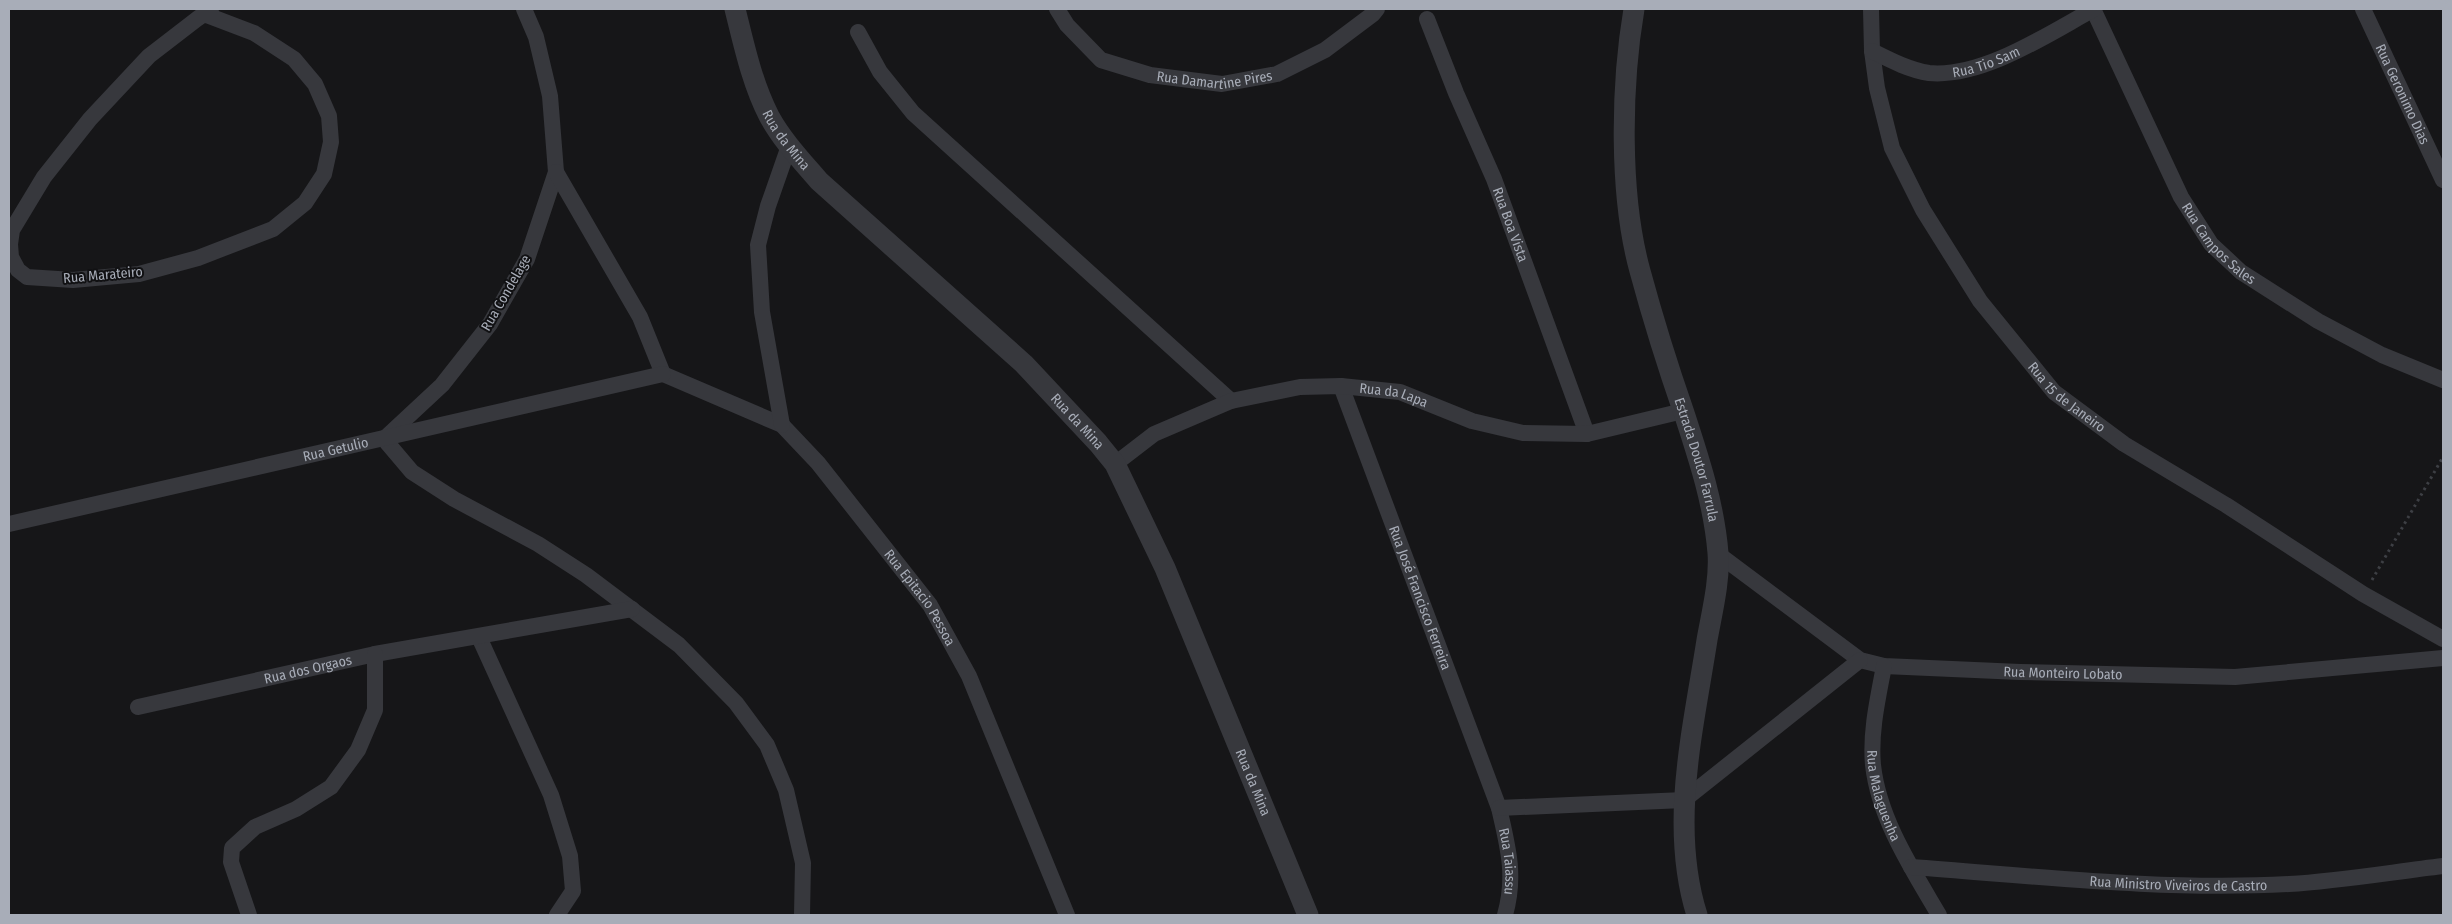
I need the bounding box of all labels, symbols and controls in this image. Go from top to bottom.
street label: Rua Geronimo Dias [2372,41,2434,147]
street label: Rua Tio Sam [1951,42,2023,81]
street label: Rua Damartine Pires [1156,67,1274,93]
street label: Rua da Mina [759,107,814,173]
street label: Rua Boa Vista [1489,185,1532,264]
street label: Rua Campos Sales [2178,199,2259,288]
street label: Rua Condelage [477,252,535,334]
street label: Rua Marateiro [62,263,144,287]
street label: Rua 15 de Janeiro [2024,358,2109,436]
street label: Rua da Lapa [1359,379,1430,411]
street label: Rua da Mina [1047,390,1108,453]
street label: Estrada Doutor Farrula [1671,395,1722,523]
street label: Rua Getulio [301,433,370,465]
street label: Rua José Francisco Ferreira [1386,523,1455,672]
street label: Rua Epitacio Pessoa [881,546,959,649]
street label: Rua dos Orgaos [262,651,353,687]
street label: Rua Monteiro Lobato [2003,663,2123,683]
street label: Rua da Mina [1232,746,1275,818]
street label: Rua Malaguenha [1864,750,1905,844]
street label: Rua Taiassu [1495,826,1519,896]
street label: Rua Ministro Viveiros de Castro [2089,872,2267,894]

